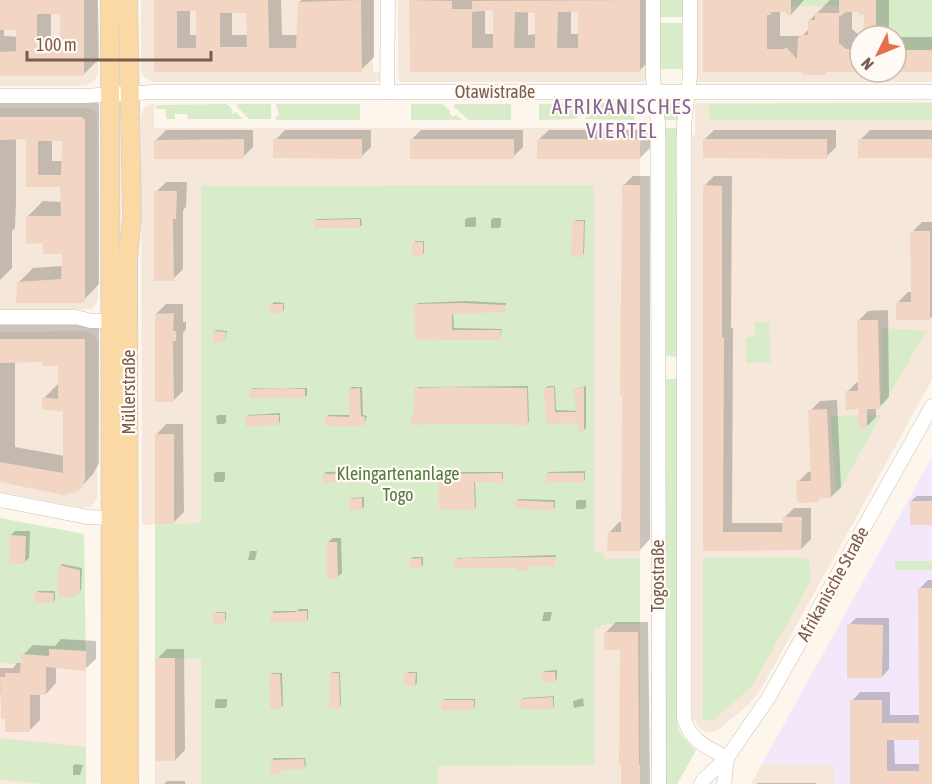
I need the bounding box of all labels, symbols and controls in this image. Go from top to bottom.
scale bar [27,24,212,62]
north arrow [848,24,908,84]
text: 100 m [36,34,77,55]
text: N [857,55,877,74]
street label: Otawistraße [455,81,535,102]
district label: AFRIKANISCHES VIERTEL [552,94,692,142]
street label: Müllerstraße [118,349,139,435]
park label: Kleingartenanlage Togo [336,463,460,505]
street label: Afrikanische Straße [792,523,873,645]
street label: Togostraße [647,540,668,612]

